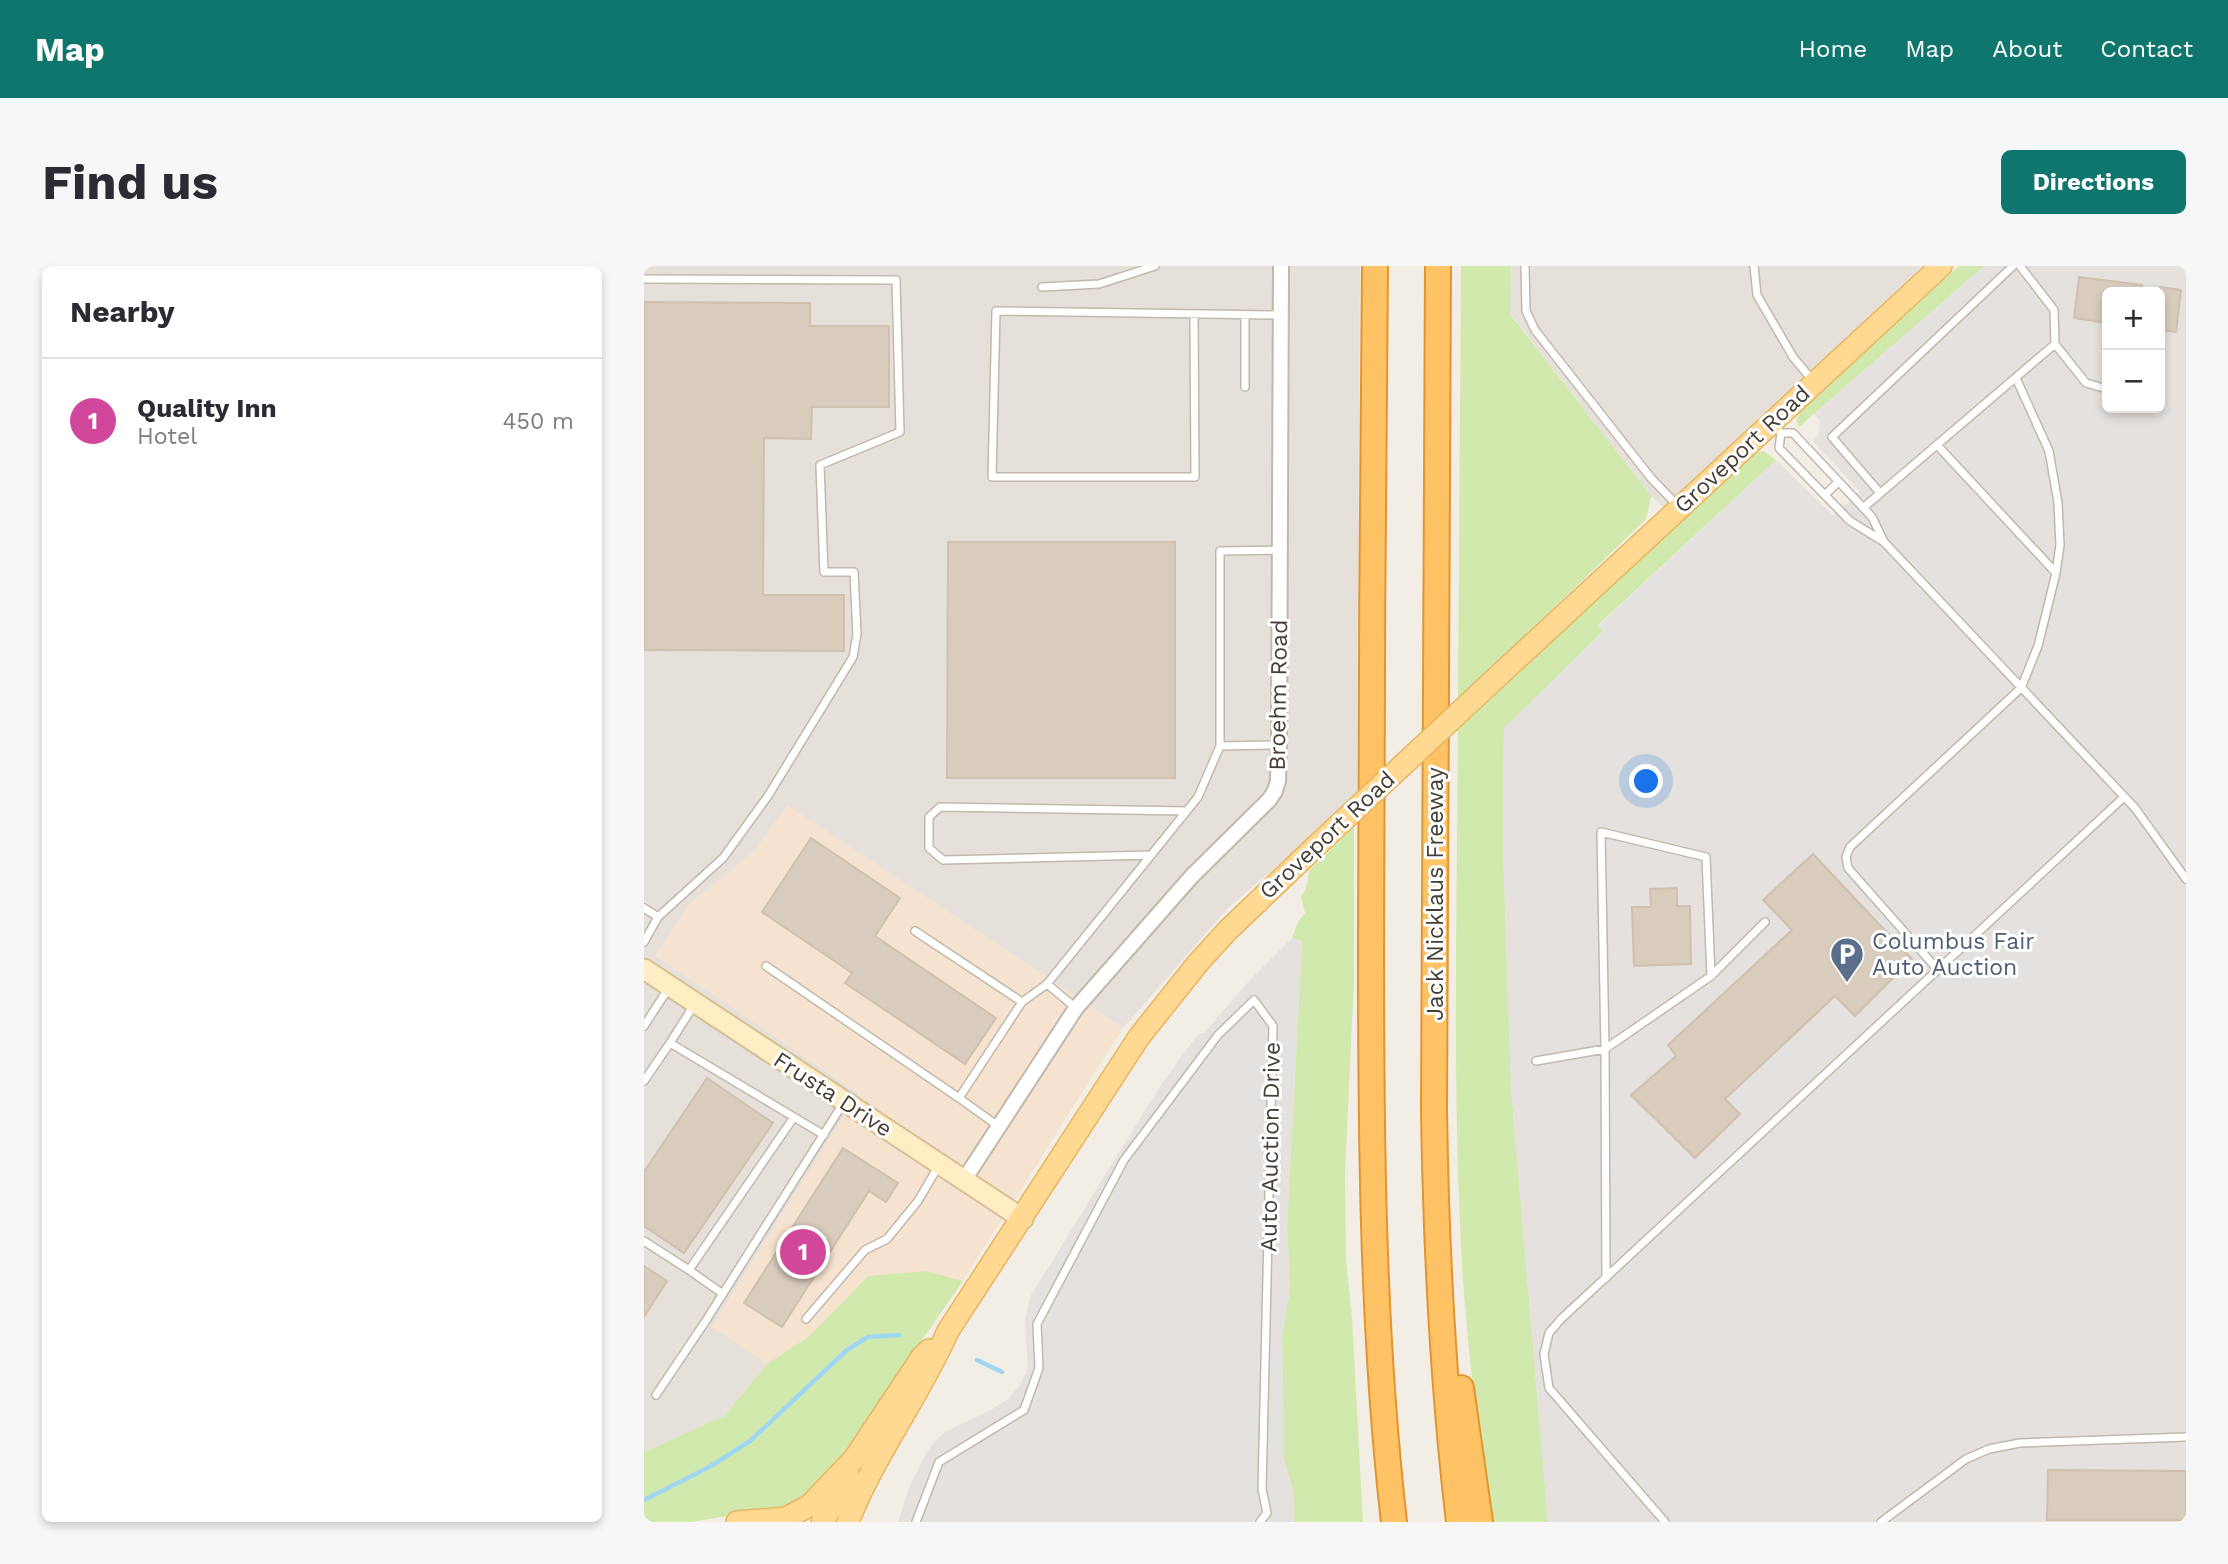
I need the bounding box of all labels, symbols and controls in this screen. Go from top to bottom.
text: Map [35,30,105,69]
text: Home [1799,35,1867,63]
text: Map [1905,35,1954,63]
text: About [1992,35,2062,63]
text: Contact [2100,35,2193,63]
button: Directions [2001,150,2186,214]
text: Find us [42,153,218,211]
map controls [2102,287,2165,413]
button: + [2102,287,2165,350]
text: Nearby [70,294,175,329]
button: − [2102,350,2165,413]
street label: Groveport Road [1669,380,1816,519]
text: Quality Inn [137,393,277,423]
text: 1 [88,408,98,435]
text: 450 m [502,408,574,435]
text: Hotel [137,423,197,450]
street label: Broehm Road [1264,619,1293,771]
your location [1629,764,1663,798]
street label: Groveport Road [1254,766,1401,905]
street label: Jack Nicklaus Freeway [1422,767,1449,1021]
place label: Columbus Fair Auto Auction [1872,928,2035,981]
parking icon: Columbus Fair Auto Auction [1828,935,1866,984]
street label: Auto Auction Drive [1255,1042,1286,1252]
street label: Frusta Drive [768,1046,897,1143]
pin: 1 [780,1226,826,1278]

